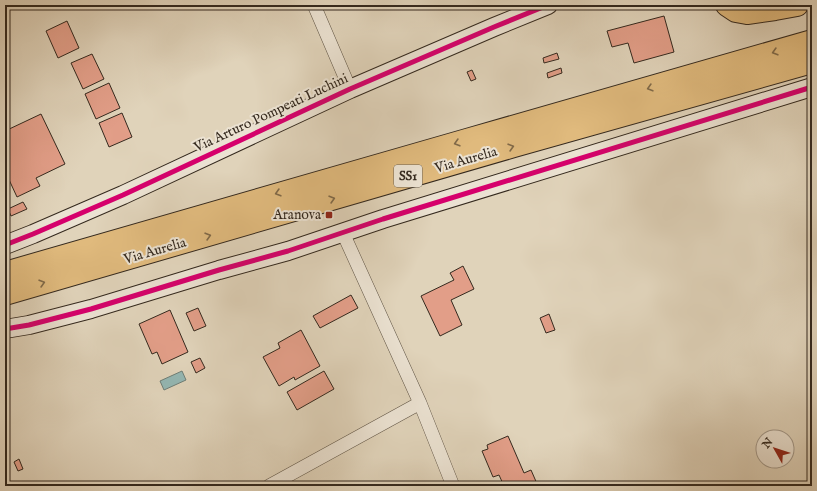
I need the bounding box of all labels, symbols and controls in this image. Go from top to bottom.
one-way arrow [771,47,778,56]
street label: Via Arturo Pompeati Luchini [190,69,351,157]
one-way arrow [646,83,653,92]
one-way arrow [454,138,461,147]
street label: Via Aurelia [432,142,500,178]
one-way arrow [507,143,514,152]
road number: SS1 [394,165,422,187]
one-way arrow [275,188,282,197]
one-way arrow [329,195,336,204]
place label: Aranova [272,206,322,224]
marker: Aranova [324,210,334,220]
one-way arrow [204,232,211,240]
street label: Via Aurelia [121,233,189,269]
one-way arrow [39,279,46,288]
north arrow [755,429,795,469]
text: N [759,435,777,452]

